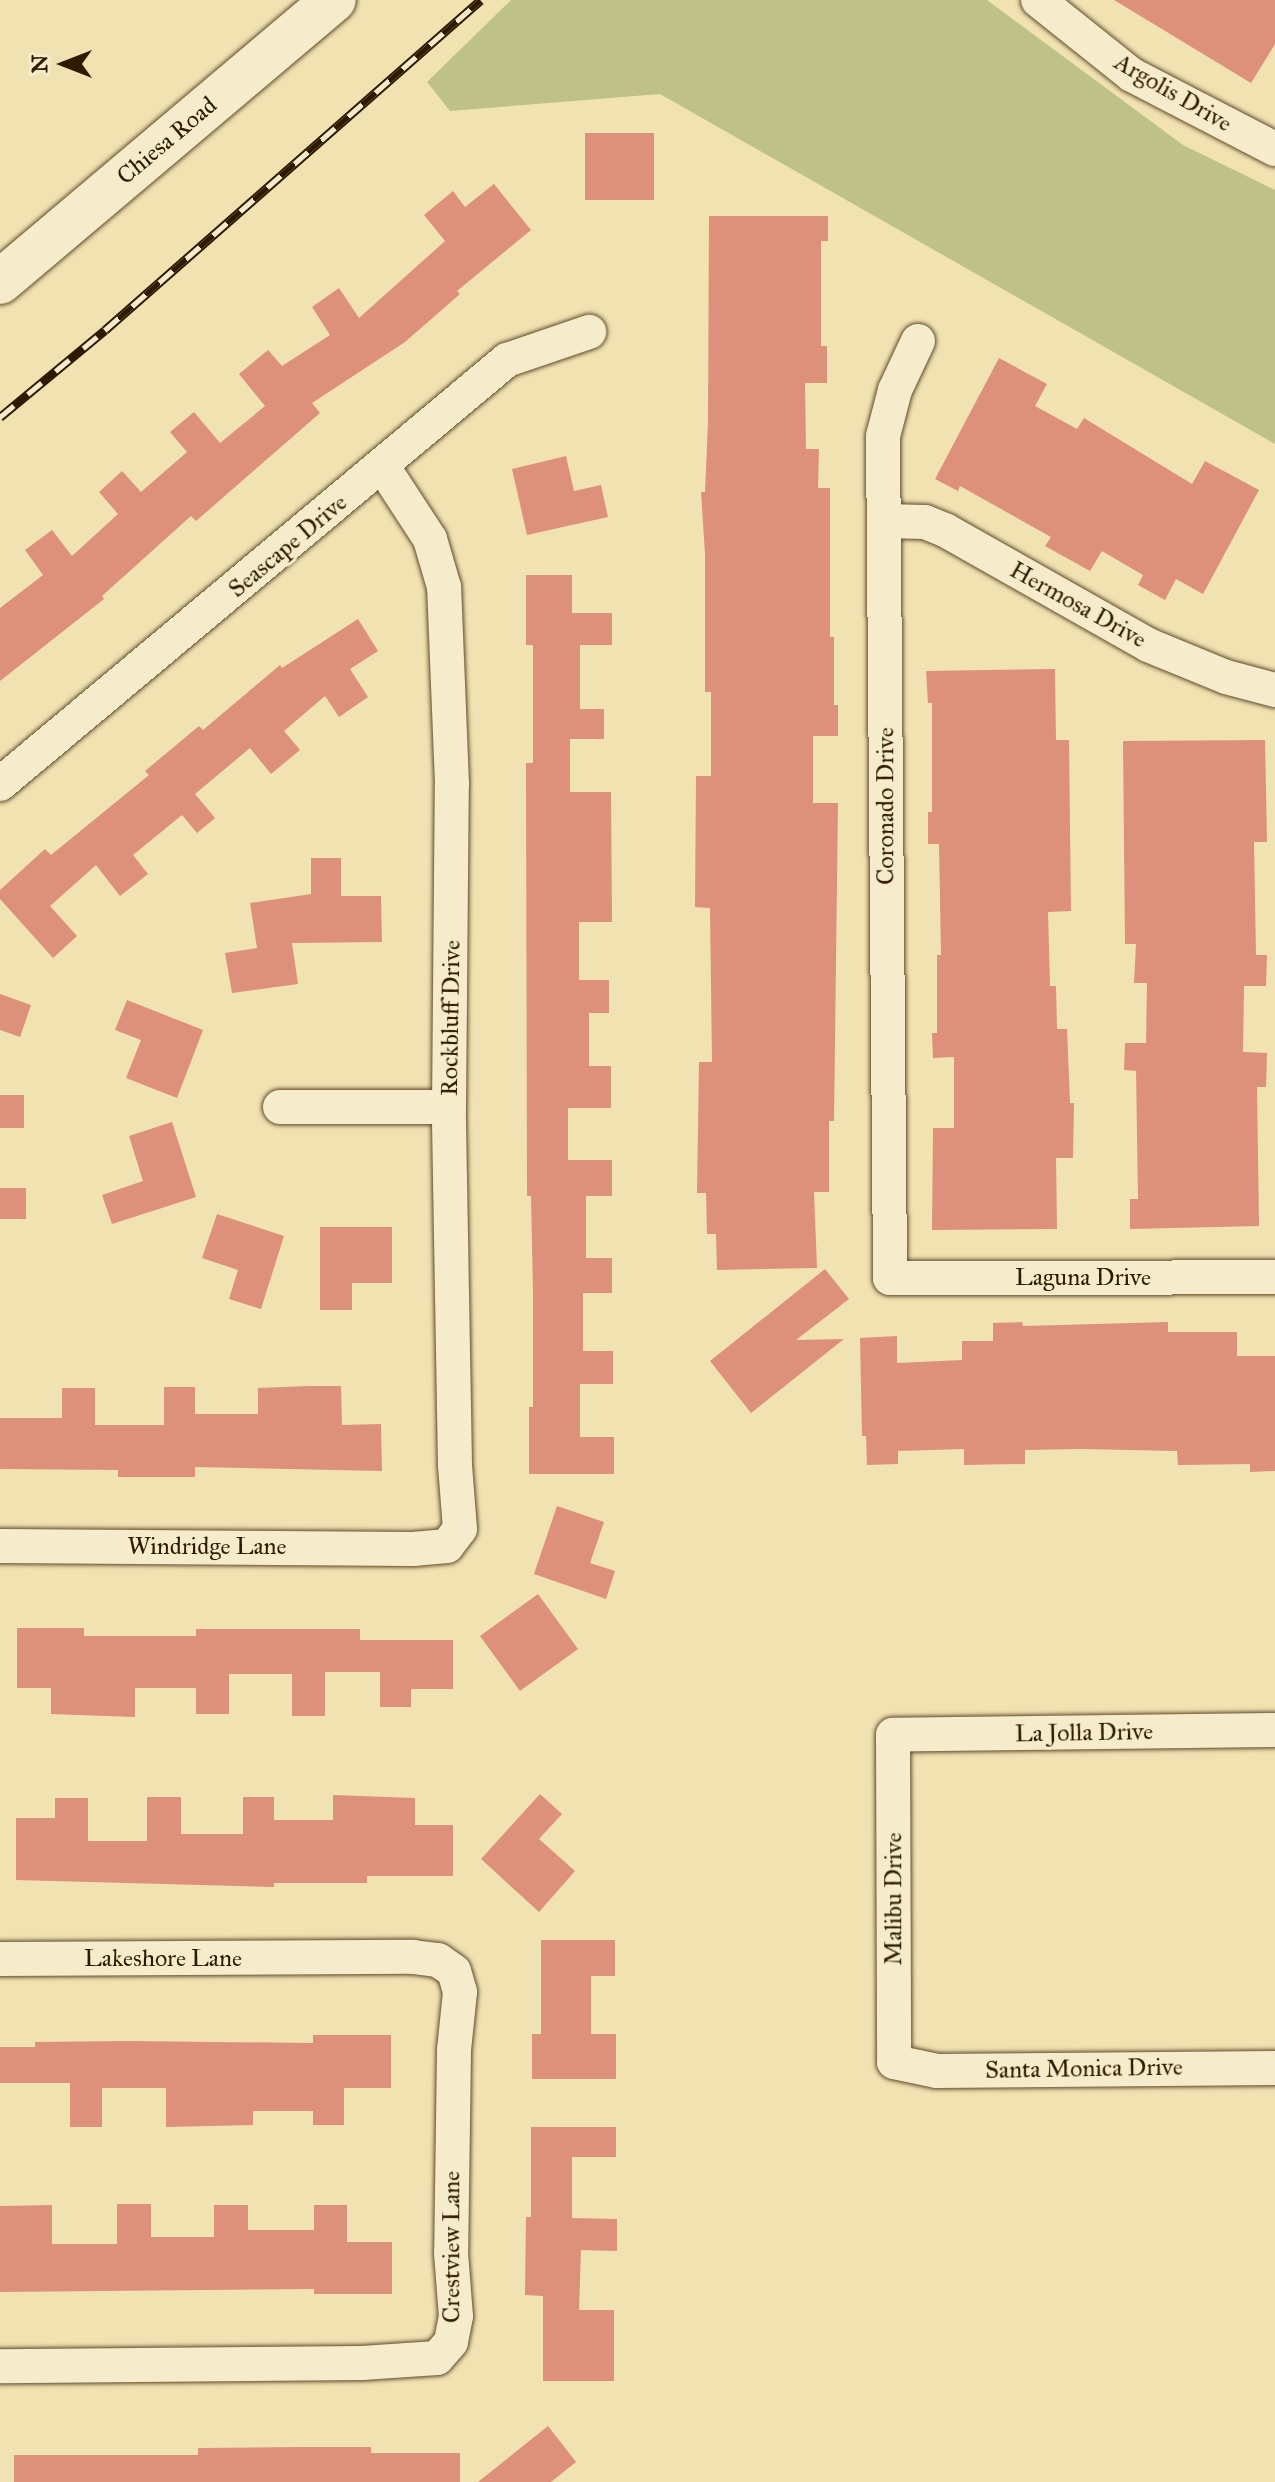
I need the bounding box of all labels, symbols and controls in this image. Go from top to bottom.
north arrow [24,24,104,104]
street label: Argolis Drive [1109,48,1237,138]
text: N [26,55,53,73]
street label: Chiesa Road [111,91,223,191]
street label: Seascape Drive [223,488,353,604]
street label: Hermosa Drive [1005,556,1151,654]
street label: Coronado Drive [872,727,900,885]
street label: Rockbluff Drive [435,940,467,1096]
street label: Laguna Drive [1015,1264,1151,1292]
street label: Windridge Lane [127,1533,287,1561]
street label: La Jolla Drive [1015,1717,1153,1749]
street label: Malibu Drive [880,1833,908,1965]
street label: Lakeshore Lane [84,1945,242,1973]
street label: Santa Monica Drive [985,2053,1183,2085]
street label: Crestview Lane [438,2171,466,2323]

